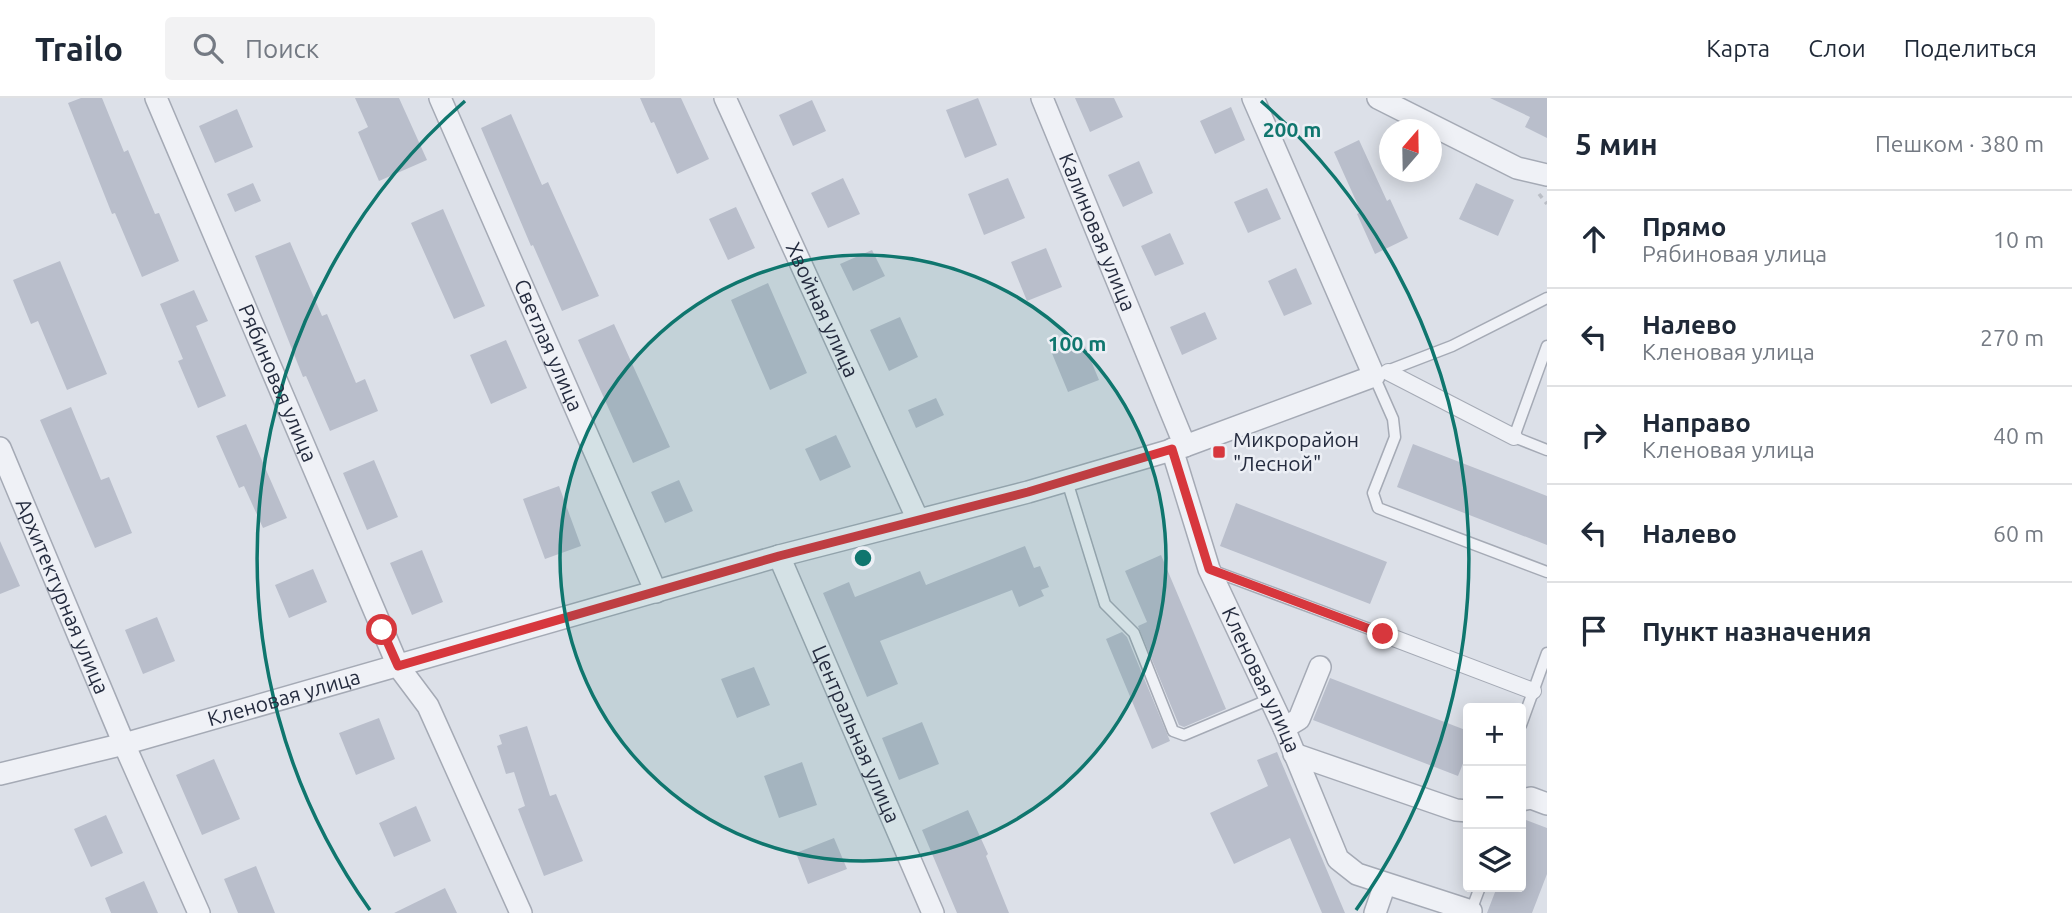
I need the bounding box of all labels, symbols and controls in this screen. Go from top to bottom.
search box [165,17,655,80]
icon: search [189,29,227,67]
text: Trailo [35,30,123,67]
text: Поиск [245,34,319,63]
text: Карта [1706,35,1770,62]
text: Слои [1808,35,1866,62]
text: Поделиться [1904,35,2037,62]
text: 200 m [1263,117,1321,141]
north arrow [1379,119,1442,182]
text: 5 мин [1575,127,1658,161]
text: Пешком · 380 m [1875,131,2044,156]
street label: Калиновая улица [1055,149,1141,314]
text: Прямо [1642,212,1726,241]
icon: ahead [1575,220,1613,258]
text: 10 m [1993,227,2044,252]
street label: Хвойная улица [782,238,864,381]
text: Рябиновая улица [1642,241,1827,266]
street label: Светлая улица [510,275,588,415]
street label: Рябиновая улица [234,300,323,465]
text: Налево [1642,310,1737,339]
icon: left [1575,318,1613,356]
text: 270 m [1980,325,2044,350]
text: 100 m [1048,331,1106,355]
text: Кленовая улица [1642,339,1815,364]
text: Направо [1642,408,1751,437]
icon: right [1575,416,1613,454]
text: 40 m [1993,423,2044,448]
place label: Микрорайон "Лесной" [1233,427,1359,475]
text: Кленовая улица [1642,437,1815,462]
marker: Микрорайон "Лесной" [1211,444,1227,460]
street label: Архитектурная улица [12,495,115,697]
icon: left [1575,514,1613,552]
text: Налево [1642,519,1737,548]
text: 60 m [1993,521,2044,546]
centre of rings [851,546,875,570]
street label: Кленовая улица [1218,603,1306,756]
icon: arrive [1575,612,1613,650]
route start [366,614,397,645]
text: Пункт назначения [1642,617,1872,646]
route end [1367,618,1398,649]
street label: Центральная улица [808,641,906,826]
street label: Кленовая улица [205,664,363,730]
map controls [1463,703,1526,892]
button: + [1463,703,1526,766]
button: − [1463,766,1526,829]
button: layers [1463,829,1526,892]

